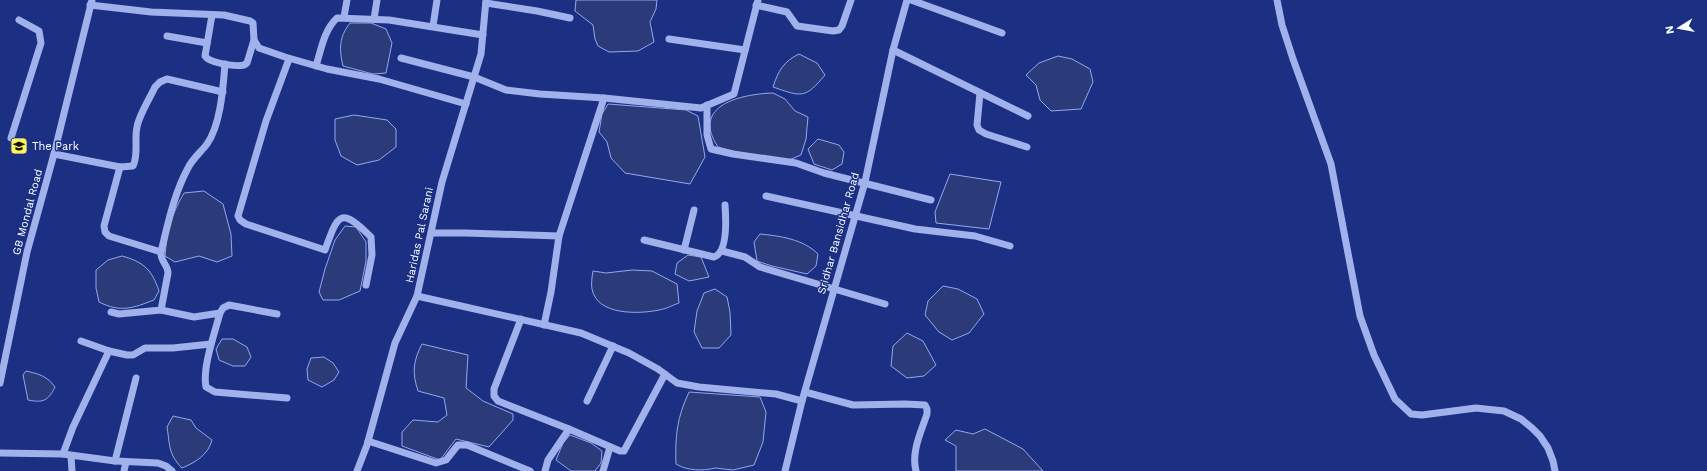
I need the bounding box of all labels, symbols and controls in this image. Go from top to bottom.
north arrow [1659,8,1699,48]
text: N [1663,25,1677,35]
school or university icon: The Park [9,136,29,156]
place label: The Park [32,140,79,153]
street label: GB Mondal Road [10,168,45,256]
street label: Sridhar Bansidhar Road [815,171,862,296]
street label: Haridas Pal Sarani [403,186,436,284]

